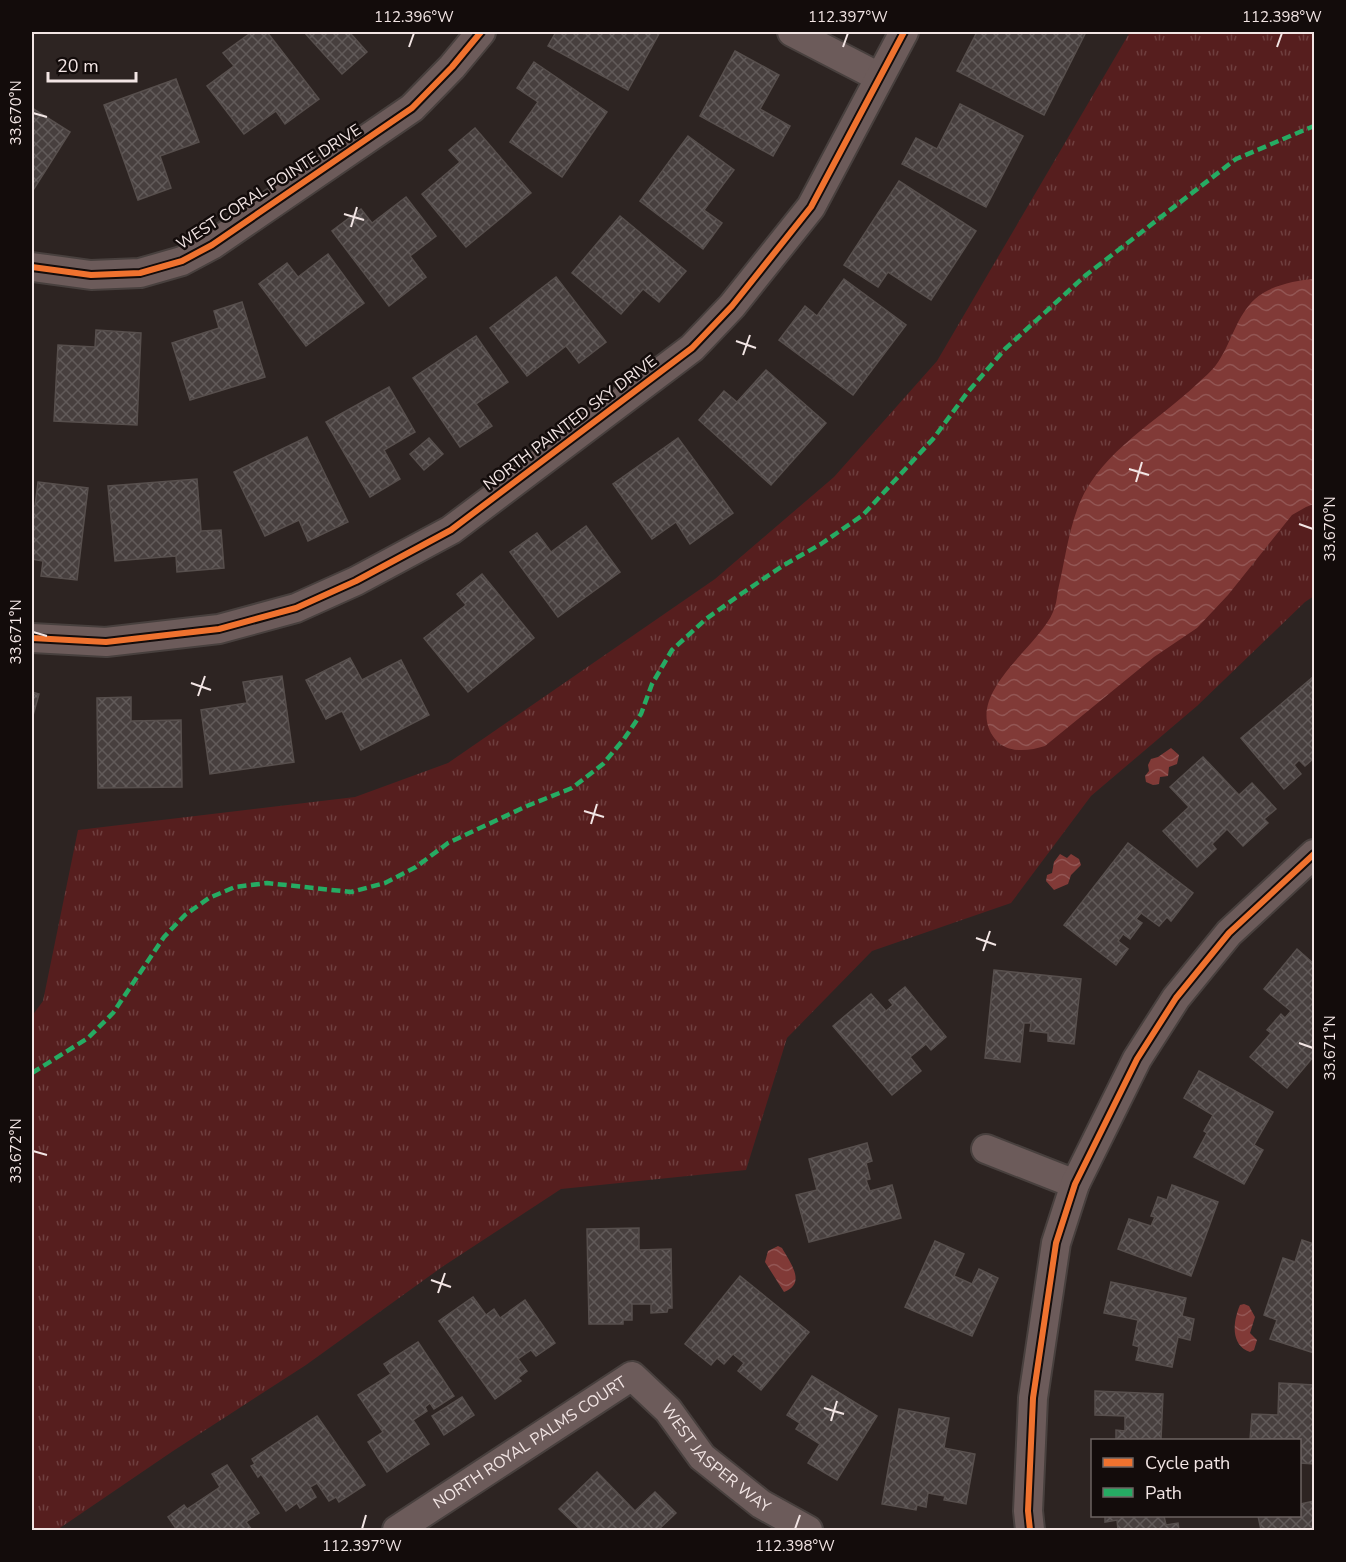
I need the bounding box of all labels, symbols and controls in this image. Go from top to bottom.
text: 112.396°W [374,7,454,27]
text: 112.397°W [808,7,888,27]
text: 112.398°W [1242,7,1322,27]
scale bar [48,45,136,83]
text: 20 m [57,54,99,78]
text: 33.670°N [6,80,26,146]
street label: WEST CORAL POINTE DRIVE [172,119,366,255]
street label: NORTH PAINTED SKY DRIVE [479,350,661,496]
text: 33.670°N [1320,496,1340,562]
text: 33.671°N [6,599,26,665]
text: 33.671°N [1320,1015,1340,1081]
text: 33.672°N [6,1118,26,1184]
street label: NORTH ROYAL PALMS COURT [429,1371,631,1514]
street label: WEST JASPER WAY [656,1399,775,1518]
legend [1091,1439,1301,1517]
text: Cycle path [1145,1451,1230,1475]
text: Path [1145,1481,1182,1505]
text: 112.397°W [322,1536,402,1556]
text: 112.398°W [755,1536,835,1556]

